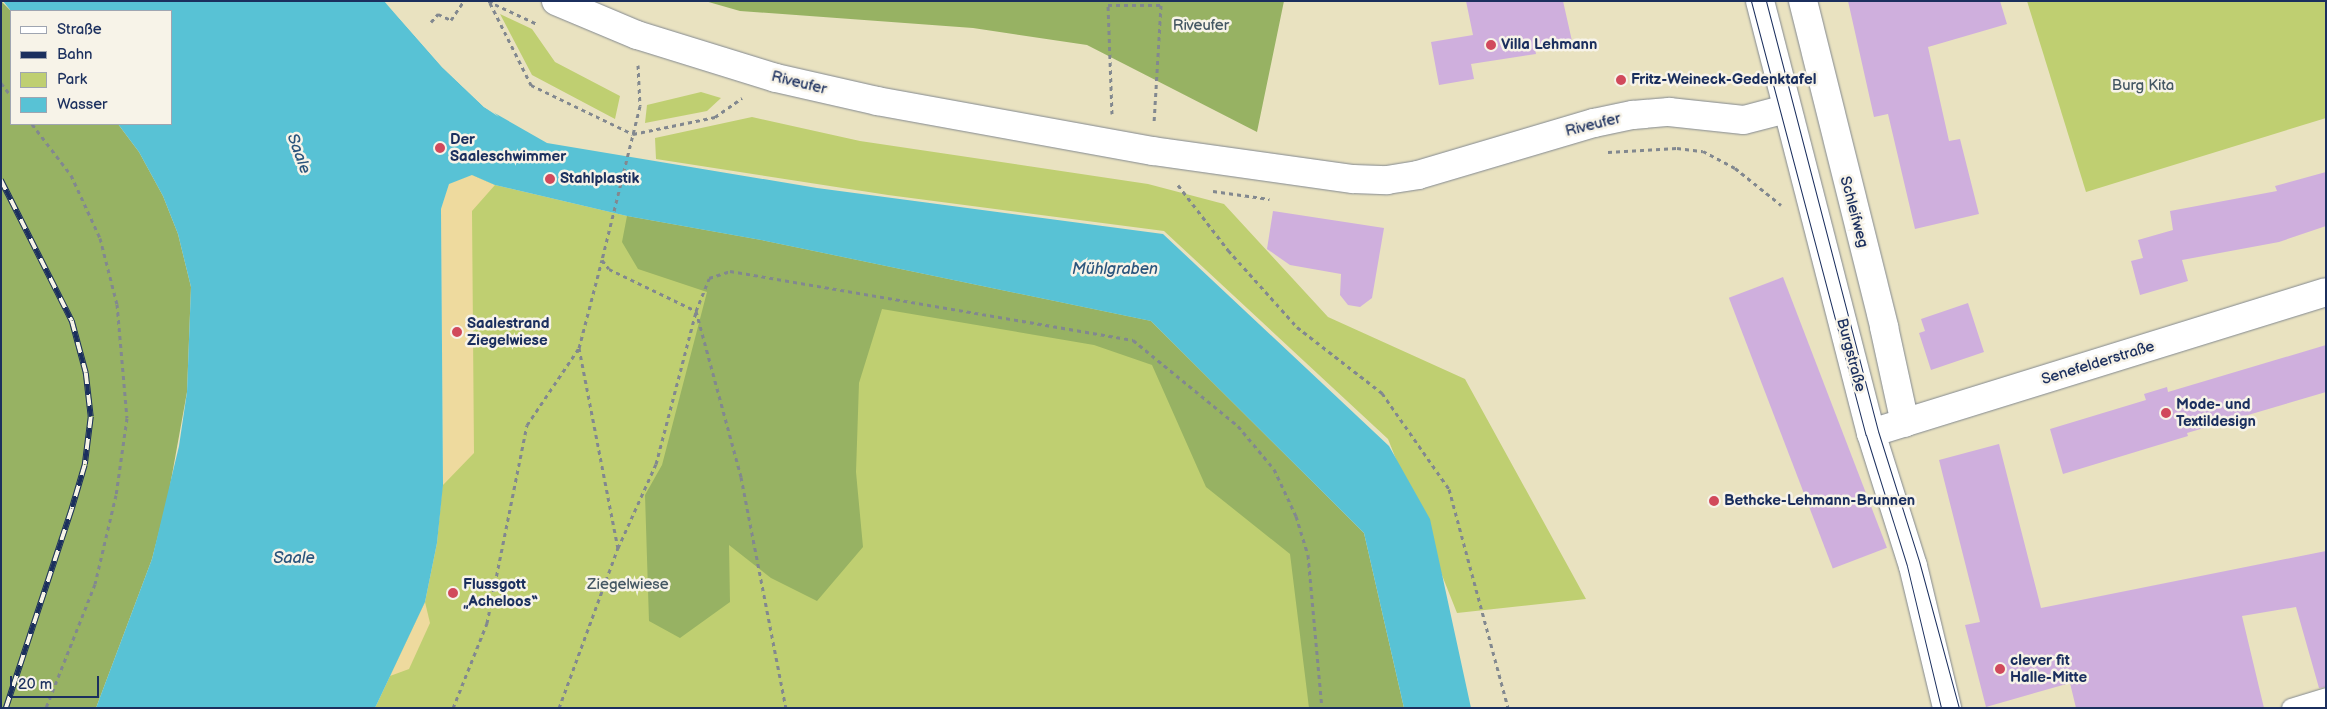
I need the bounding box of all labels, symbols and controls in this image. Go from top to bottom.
legend [10,10,172,125]
park label: Riveufer [1173,17,1229,35]
text: Straße [57,20,102,39]
place label: Villa Lehmann [1501,36,1597,54]
marker: Villa Lehmann [1485,39,1497,51]
text: Bahn [57,45,93,64]
street label: Riveufer [770,67,828,99]
text: Park [57,70,87,89]
place label: Fritz-Weineck-Gedenktafel [1631,71,1816,89]
marker: Fritz-Weineck-Gedenktafel [1615,74,1627,86]
park label: Burg Kita [2112,77,2174,95]
text: Wasser [57,95,107,114]
street label: Riveufer [1564,109,1622,141]
place label: Der Saaleschwimmer [450,130,566,165]
water label: Saale [282,131,314,177]
marker: Der Saaleschwimmer [434,142,446,154]
place label: Stahlplastik [560,170,639,188]
marker: Stahlplastik [544,173,556,185]
street label: Schleifweg [1836,174,1872,250]
water label: Mühlgraben [1072,260,1158,280]
place label: Saalestrand Ziegelwiese [467,314,549,349]
street label: Burgstraße [1833,316,1869,394]
marker: Saalestrand Ziegelwiese [451,326,463,338]
street label: Senefelderstraße [2039,337,2157,389]
place label: Mode- und Textildesign [2176,395,2256,430]
marker: Mode- und Textildesign [2160,407,2172,419]
place label: Bethcke-Lehmann-Brunnen [1724,492,1915,510]
marker: Bethcke-Lehmann-Brunnen [1708,495,1720,507]
water label: Saale [273,549,315,569]
place label: Flussgott „Acheloos“ [463,575,538,610]
park label: Ziegelwiese [587,576,669,594]
marker: Flussgott „Acheloos“ [447,587,459,599]
place label: clever fit Halle-Mitte [2010,651,2087,686]
marker: clever fit Halle-Mitte [1994,663,2006,675]
scale bar [12,666,101,698]
text: 20 m [18,675,52,694]

